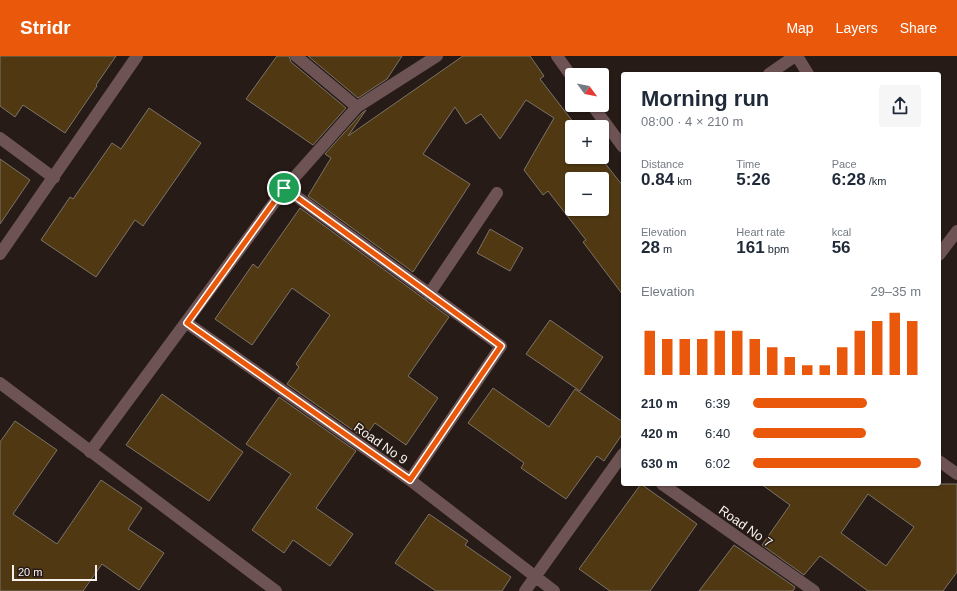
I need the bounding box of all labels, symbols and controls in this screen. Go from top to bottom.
text: Stridr [20,17,71,38]
text: Map [786,20,814,36]
text: Layers [836,20,878,36]
text: Share [900,20,937,36]
north arrow [565,68,609,112]
map controls [565,68,609,216]
button: share [879,85,921,127]
text: Morning run [641,86,769,111]
text: 08:00 · 4 × 210 m [641,114,743,129]
button: + [565,120,609,164]
text: Distance [641,158,684,170]
text: Time [736,158,760,170]
text: Pace [832,158,857,170]
text: 0.84 [641,170,674,189]
text: 5:26 [736,170,770,189]
text: 6:28 [832,170,866,189]
pin [267,171,301,205]
button: − [565,172,609,216]
text: km [674,175,692,187]
text: /km [866,175,886,187]
icon: arrive [273,177,295,199]
text: Elevation [641,226,686,238]
text: Heart rate [736,226,785,238]
text: kcal [832,226,851,238]
text: 28 [641,238,660,257]
text: 161 [736,238,765,257]
text: 56 [832,238,851,257]
text: m [660,243,672,255]
text: bpm [765,243,789,255]
text: Elevation [641,284,694,299]
text: 29–35 m [870,284,921,299]
text: 210 m [641,396,678,411]
text: 6:39 [705,396,730,411]
street label: Road No 9 [351,419,410,467]
text: 420 m [641,426,678,441]
text: 6:40 [705,426,730,441]
text: 630 m [641,456,678,471]
text: 6:02 [705,456,730,471]
street label: Road No 7 [716,502,775,550]
scale bar [12,563,97,582]
text: 20 m [18,566,42,578]

